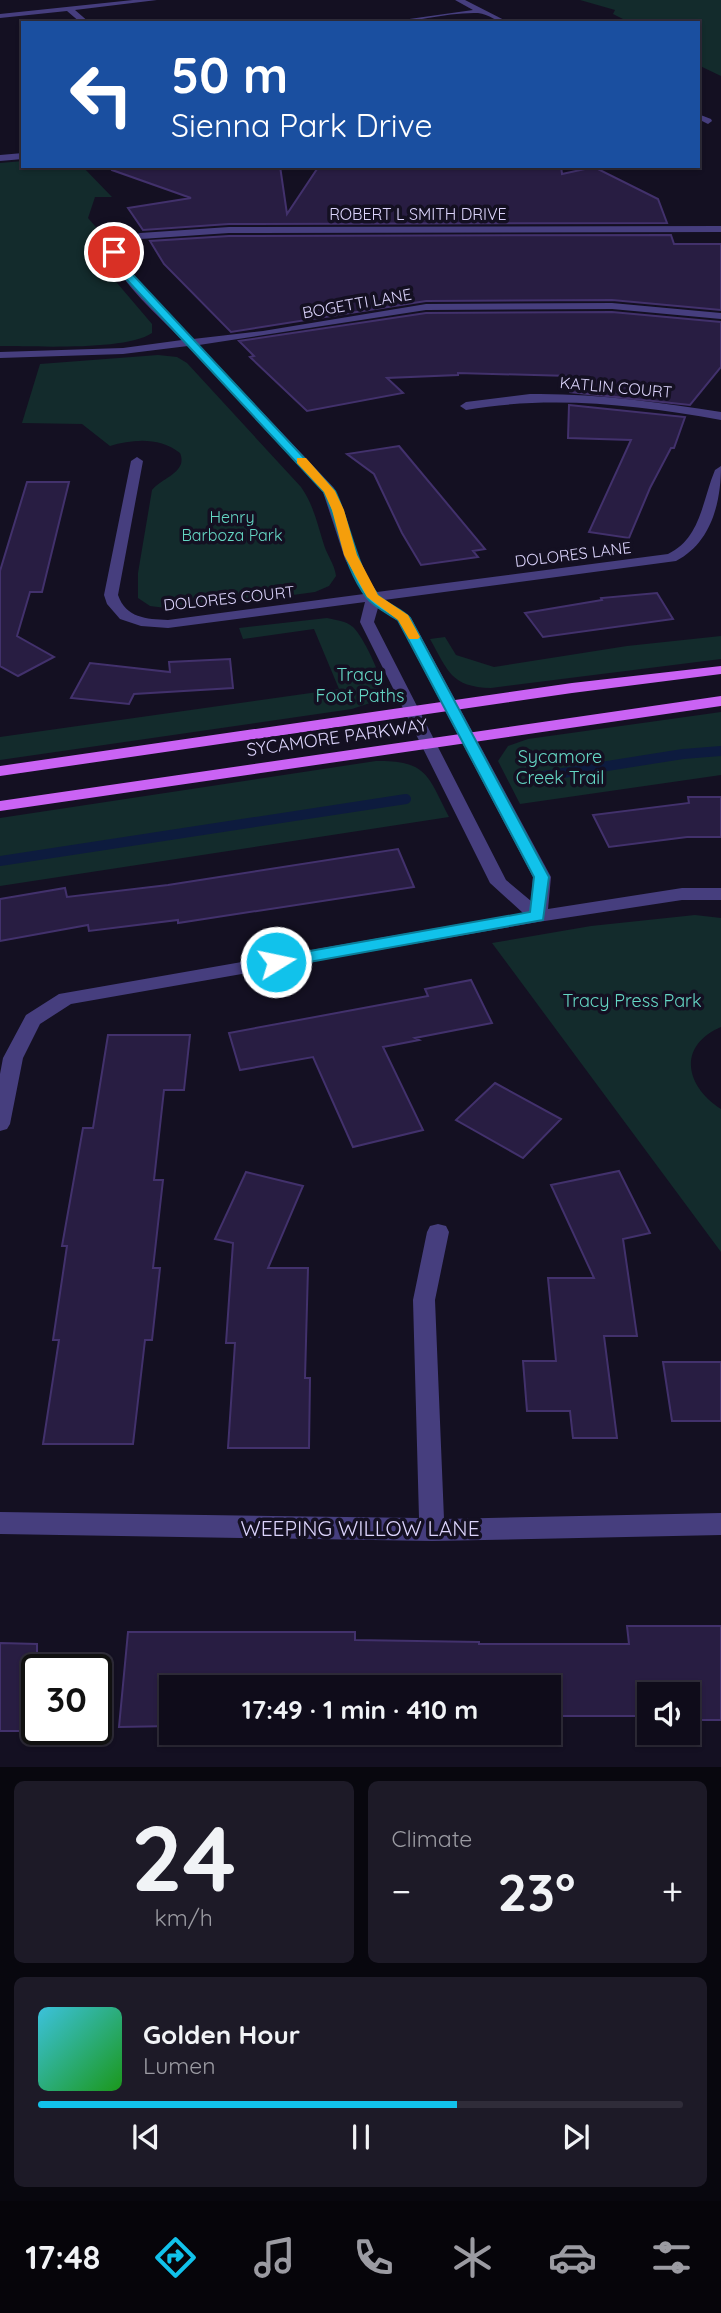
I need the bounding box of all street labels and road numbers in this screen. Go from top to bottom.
street label: ROBERT L SMITH DRIVE [329,204,507,224]
street label: BOGETTI LANE [301,284,413,322]
street label: KATLIN COURT [559,372,673,402]
street label: DOLORES LANE [514,537,632,571]
street label: DOLORES COURT [162,581,296,615]
street label: SYCAMORE PARKWAY [245,713,429,761]
street label: WEEPING WILLOW LANE [240,1515,480,1541]

